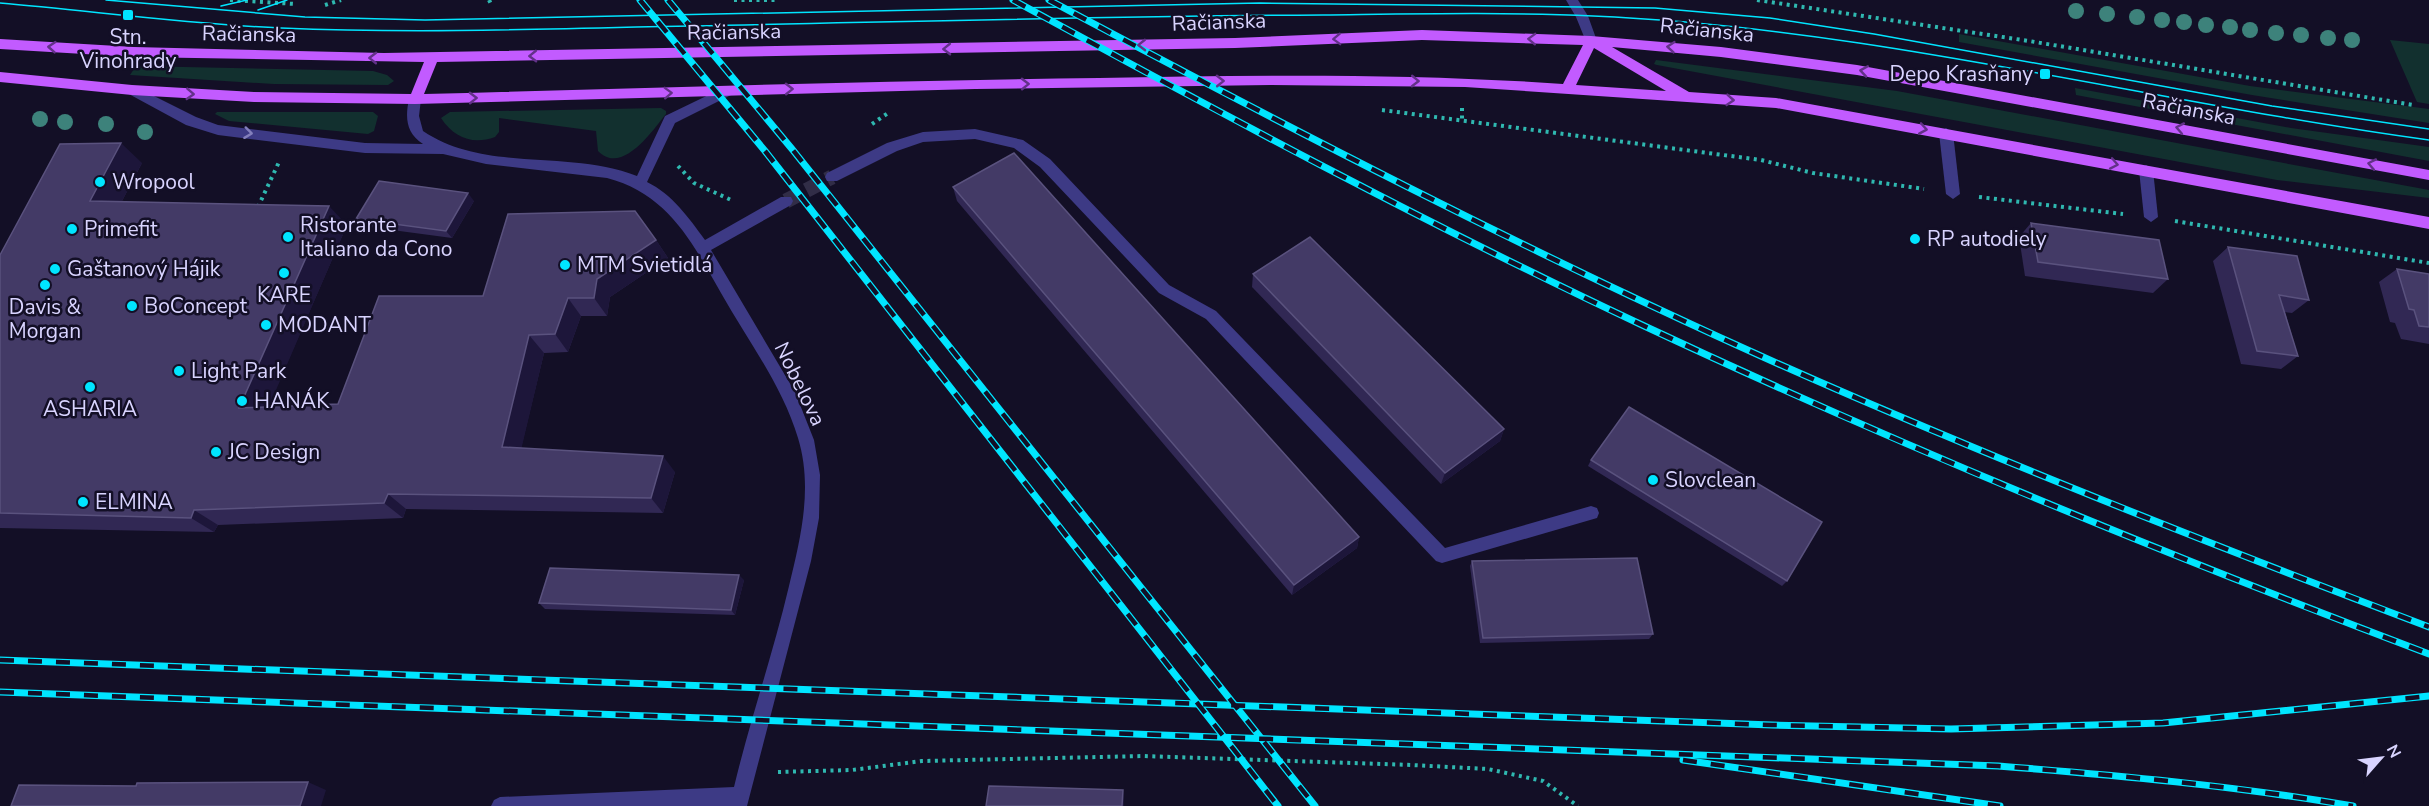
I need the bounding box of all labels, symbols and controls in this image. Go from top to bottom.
street label: Račianska [1171,6,1267,38]
marker: Stn. Vinohrady [121,8,135,22]
street label: Račianska [1659,11,1755,49]
street label: Račianska [687,17,781,47]
street label: Račianska [202,19,296,49]
place label: Stn. Vinohrady [79,23,176,75]
one-way arrow [1333,33,1342,45]
one-way arrow [1528,33,1537,45]
one-way arrow [1138,39,1147,51]
one-way arrow [48,41,57,54]
one-way arrow [1666,41,1675,54]
one-way arrow [943,43,952,55]
one-way arrow [529,50,538,63]
one-way arrow [369,52,378,64]
place label: Depo Krasňany [1889,60,2033,88]
one-way arrow [1859,65,1869,77]
marker: Depo Krasňany [2038,67,2052,81]
one-way arrow [1216,75,1225,87]
one-way arrow [1411,75,1420,87]
one-way arrow [1021,77,1030,90]
one-way arrow [784,82,793,95]
one-way arrow [664,86,673,99]
street label: Račianska [2140,86,2238,132]
one-way arrow [186,87,195,100]
one-way arrow [469,92,478,104]
one-way arrow [1726,93,1735,106]
one-way arrow [1918,122,1927,134]
one-way arrow [2175,122,2185,135]
one-way arrow [244,127,253,139]
one-way arrow [2109,157,2119,170]
one-way arrow [2367,158,2377,171]
place label: Wropool [112,168,196,196]
marker: Wropool [93,175,107,189]
place label: Ristorante Italiano da Cono [300,211,453,263]
place label: Primefit [84,215,158,243]
marker: Primefit [65,222,79,236]
place label: RP autodiely [1927,225,2047,253]
marker: Ristorante Italiano da Cono [281,230,295,244]
marker: RP autodiely [1908,232,1922,246]
place label: MTM Svietidlá [577,251,712,279]
place label: Gaštanový Hájik [67,255,221,283]
marker: MTM Svietidlá [558,258,572,272]
marker: Gaštanový Hájik [48,262,62,276]
marker: KARE [277,266,291,280]
marker: Davis & Morgan [38,278,52,292]
place label: KARE [257,281,311,309]
place label: BoConcept [144,292,248,320]
place label: Davis & Morgan [9,293,82,345]
marker: BoConcept [125,299,139,313]
place label: MODANT [278,311,371,339]
marker: MODANT [259,318,273,332]
street label: Nobelova [768,337,832,431]
place label: Light Park [191,357,287,385]
marker: Light Park [172,364,186,378]
marker: ASHARIA [83,380,97,394]
place label: HANÁK [254,387,330,415]
marker: HANÁK [235,394,249,408]
place label: ASHARIA [43,395,137,423]
place label: JC Design [227,438,320,466]
marker: JC Design [209,445,223,459]
place label: Slovclean [1665,466,1756,494]
marker: Slovclean [1646,473,1660,487]
place label: ELMINA [95,488,173,516]
marker: ELMINA [76,495,90,509]
north arrow [2351,728,2411,788]
text: N [2381,741,2406,762]

